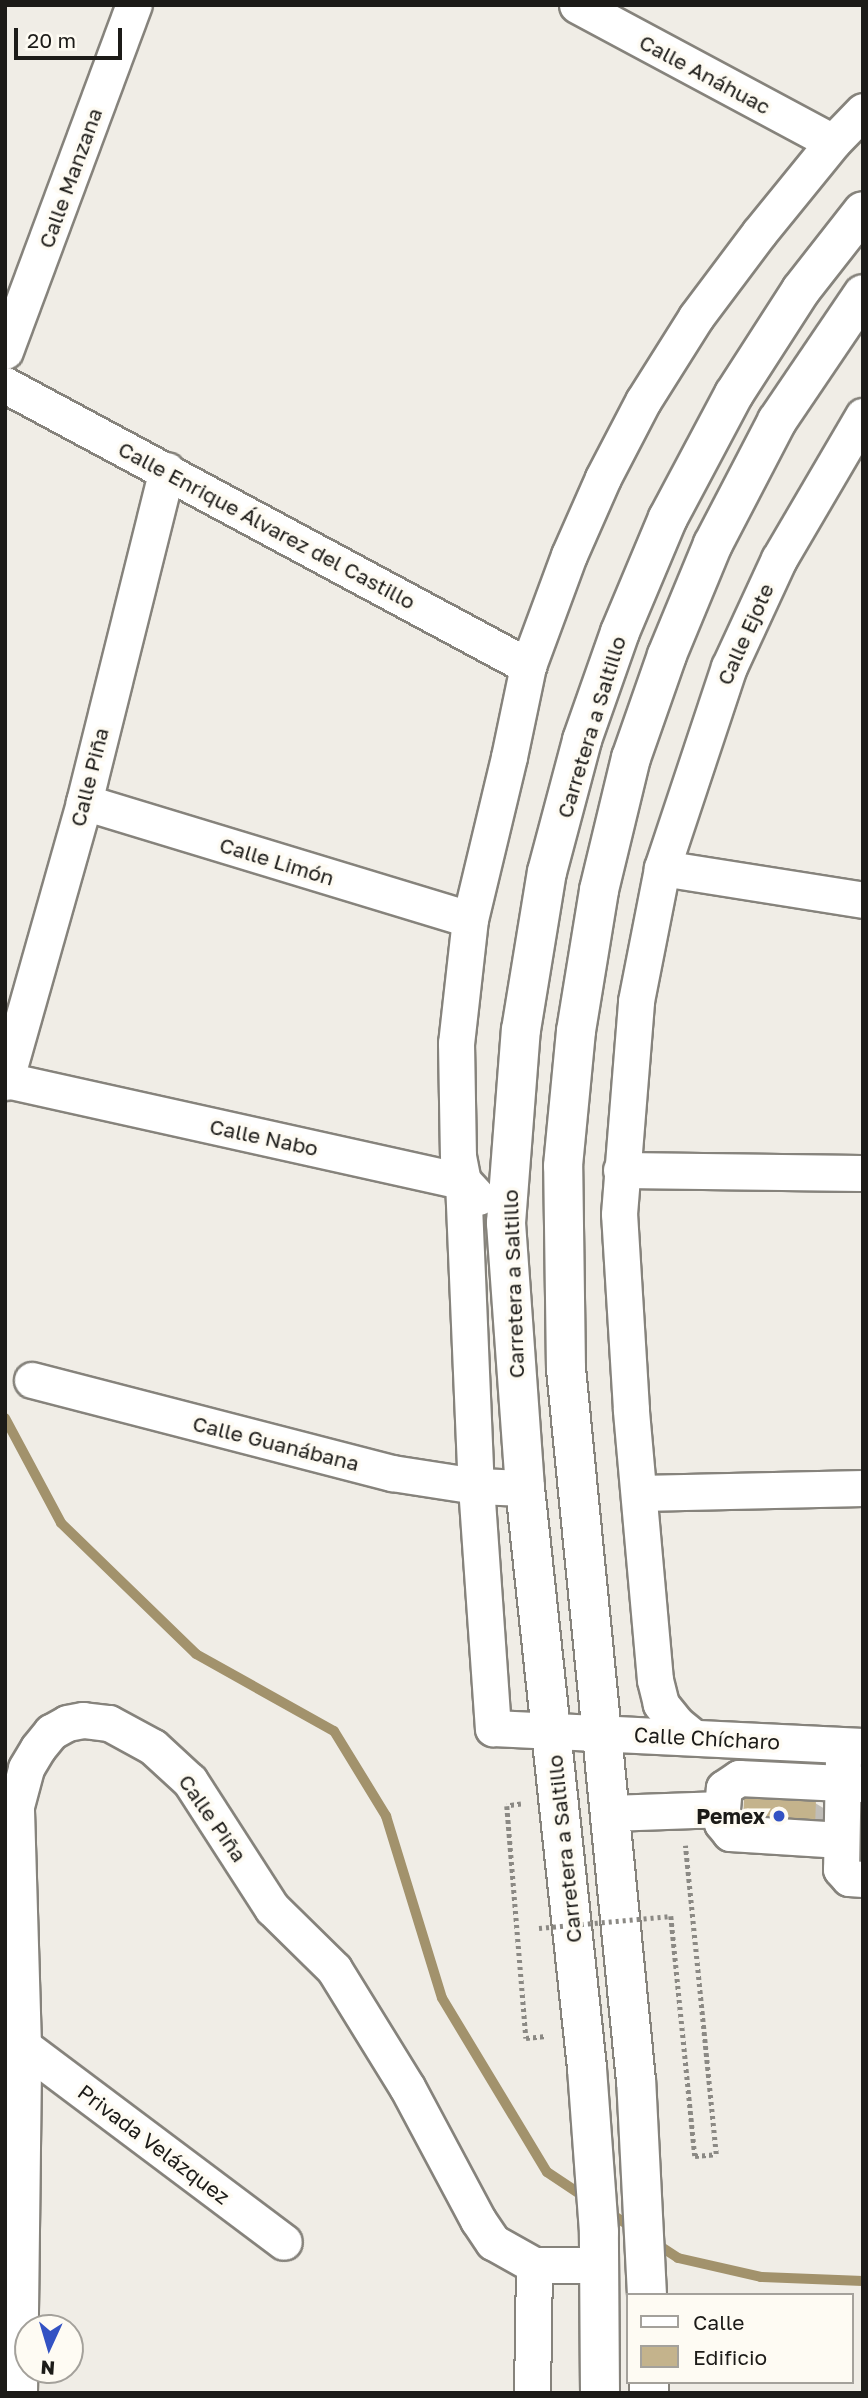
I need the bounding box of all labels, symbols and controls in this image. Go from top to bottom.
scale bar [18,14,126,58]
text: 20 m [27,27,76,53]
street label: Calle Anáhuac [635,29,775,119]
street label: Calle Manzana [33,105,107,251]
street label: Calle Enrique Álvarez del Castillo [114,436,420,614]
street label: Calle Ejote [711,579,779,689]
street label: Carretera a Saltillo [551,633,631,821]
street label: Calle Piña [65,725,113,829]
street label: Calle Limón [217,832,337,890]
street label: Calle Nabo [208,1113,320,1161]
street label: Carretera a Saltillo [497,1189,529,1379]
street label: Calle Guanábana [190,1410,362,1476]
street label: Calle Chícharo [633,1722,781,1754]
street label: Carretera a Saltillo [542,1754,586,1944]
street label: Calle Piña [174,1769,252,1867]
place label: Pemex [696,1803,765,1829]
marker: Pemex [771,1808,787,1824]
street label: Privada Velázquez [73,2079,235,2209]
legend [626,2293,854,2384]
text: Calle [693,2309,745,2335]
north arrow [14,2314,84,2384]
text: Edificio [693,2344,767,2370]
text: N [40,2356,56,2380]

